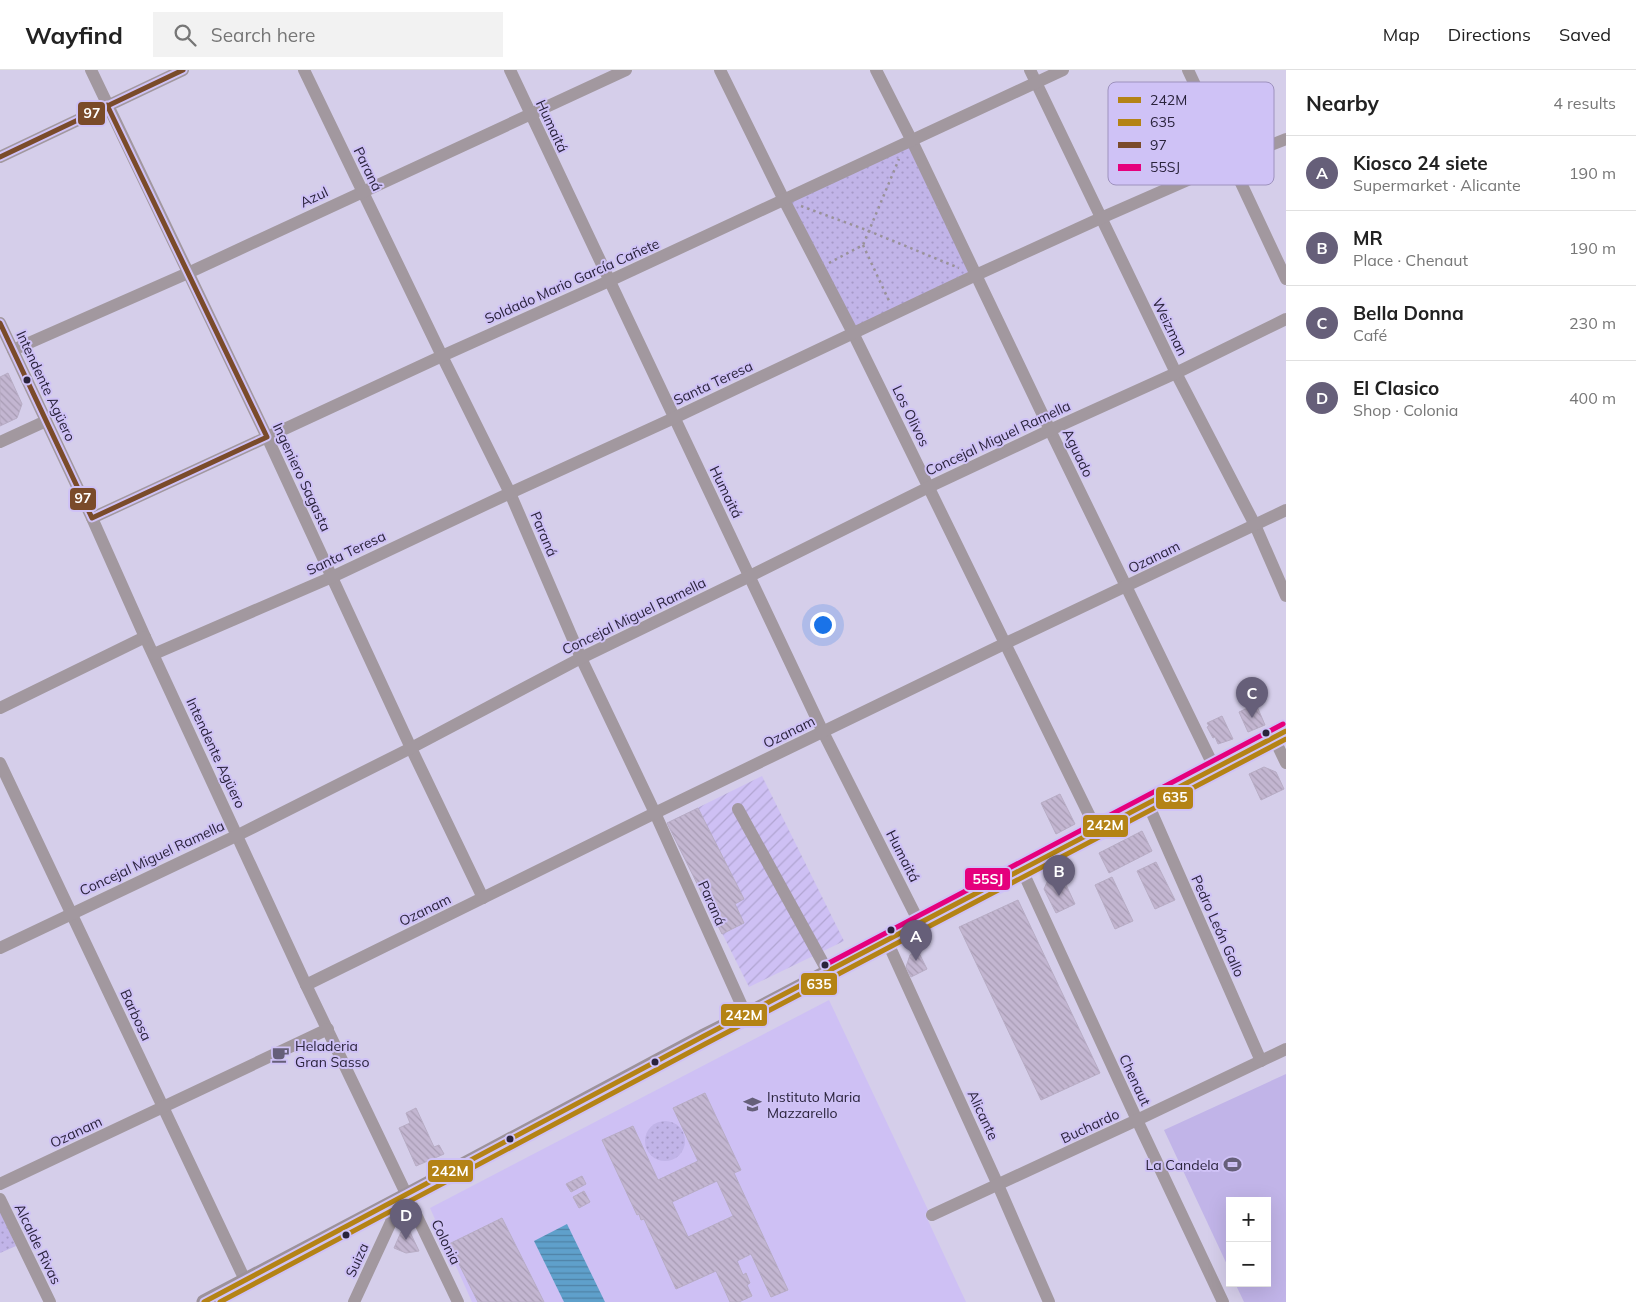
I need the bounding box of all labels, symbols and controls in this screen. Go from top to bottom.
search box [153,12,503,57]
text: Wayfind [25,20,123,50]
icon: search [171,21,199,49]
text: Search here [211,23,315,47]
text: Map [1383,23,1420,46]
text: Directions [1448,23,1531,46]
text: Saved [1559,23,1611,46]
legend [1108,82,1274,185]
text: Nearby [1306,90,1379,116]
text: 242M [1150,91,1187,109]
text: 4 results [1553,93,1616,113]
street label: Humaitá [532,97,572,155]
line badge: 97 [77,101,106,126]
text: 97 [84,104,100,122]
text: 635 [1150,113,1175,131]
text: 97 [1150,136,1167,154]
street label: Paraná [350,144,386,194]
text: Kiosco 24 siete [1353,151,1488,175]
text: 55SJ [1150,158,1180,176]
text: A [1316,163,1328,183]
text: 190 m [1569,163,1616,183]
text: Supermarket · Alicante [1353,175,1521,195]
street label: Azul [297,183,331,211]
text: MR [1353,226,1383,250]
street label: Soldado Mario García Cañete [482,234,662,328]
text: B [1316,238,1328,258]
text: 190 m [1569,238,1616,258]
text: Place · Chenaut [1353,250,1468,270]
street label: Weizman [1148,295,1192,359]
text: Bella Donna [1353,301,1464,325]
text: C [1317,313,1327,333]
text: 230 m [1569,313,1616,333]
text: Café [1353,325,1387,345]
street label: Intendente Agüero [12,328,80,444]
street label: Santa Teresa [671,357,755,409]
unlabelled marker [22,375,32,385]
text: El Clasico [1353,376,1439,400]
street label: Los Olivos [888,382,934,450]
text: D [1316,388,1328,408]
text: 400 m [1569,388,1616,408]
street label: Concejal Miguel Ramella [923,396,1073,480]
text: Shop · Colonia [1353,400,1458,420]
street label: Ingeniero Sagasta [269,420,335,534]
street label: Aguado [1059,426,1097,480]
street label: Humaitá [706,463,746,521]
line badge: 97 [69,487,97,511]
text: 97 [75,489,91,507]
street label: Paraná [526,509,562,559]
street label: Santa Teresa [304,527,388,579]
street label: Ozanam [1125,537,1183,577]
street label: Concejal Miguel Ramella [559,573,709,659]
your location [810,612,836,638]
pin: C [1236,677,1268,718]
street label: Intendente Agüero [182,695,250,811]
street label: Ozanam [760,712,818,752]
unlabelled marker [1261,728,1271,738]
line badge: 635 [1155,786,1194,810]
text: 635 [1162,788,1188,806]
line badge: 242M [1082,814,1129,838]
street label: Concejal Miguel Ramella [77,816,227,900]
text: 242M [1086,816,1124,834]
street label: Humaitá [882,827,924,885]
pin: B [1043,855,1075,896]
line badge: 55SJ [964,867,1011,891]
text: 55SJ [973,870,1003,888]
street label: Pedro León Gallo [1187,872,1249,980]
street label: Paraná [694,878,730,928]
street label: Ozanam [396,890,454,930]
pin: A [900,920,932,961]
unlabelled marker [886,925,896,935]
unlabelled marker [820,960,830,970]
line badge: 635 [800,972,838,996]
text: 635 [806,975,832,993]
street label: Barbosa [116,986,156,1044]
line badge: 242M [720,1003,768,1027]
text: 242M [725,1006,763,1024]
place label: Heladeria Gran Sasso [295,1037,370,1071]
cafe icon: Heladeria Gran Sasso [271,1044,291,1064]
street label: Chenaut [1115,1051,1155,1109]
unlabelled marker [650,1057,660,1067]
street label: Alicante [964,1087,1002,1143]
place label: Instituto Maria Mazzarello [767,1088,861,1122]
school or university icon: Instituto Maria Mazzarello [743,1095,763,1115]
street label: Buchardo [1058,1105,1122,1147]
street label: Ozanam [47,1112,105,1152]
unlabelled marker [505,1134,515,1144]
sports icon: La Candela [1223,1155,1243,1175]
place label: La Candela [1146,1156,1219,1174]
line badge: 242M [427,1159,474,1183]
text: 242M [431,1162,469,1180]
map controls [1226,1197,1271,1287]
button: + [1226,1197,1271,1242]
pin: D [390,1199,422,1240]
street label: Alcalde Rivas [11,1201,65,1287]
street label: Colonia [427,1216,465,1268]
unlabelled marker [341,1230,351,1240]
street label: Suiza [342,1240,372,1280]
button: − [1226,1242,1271,1287]

